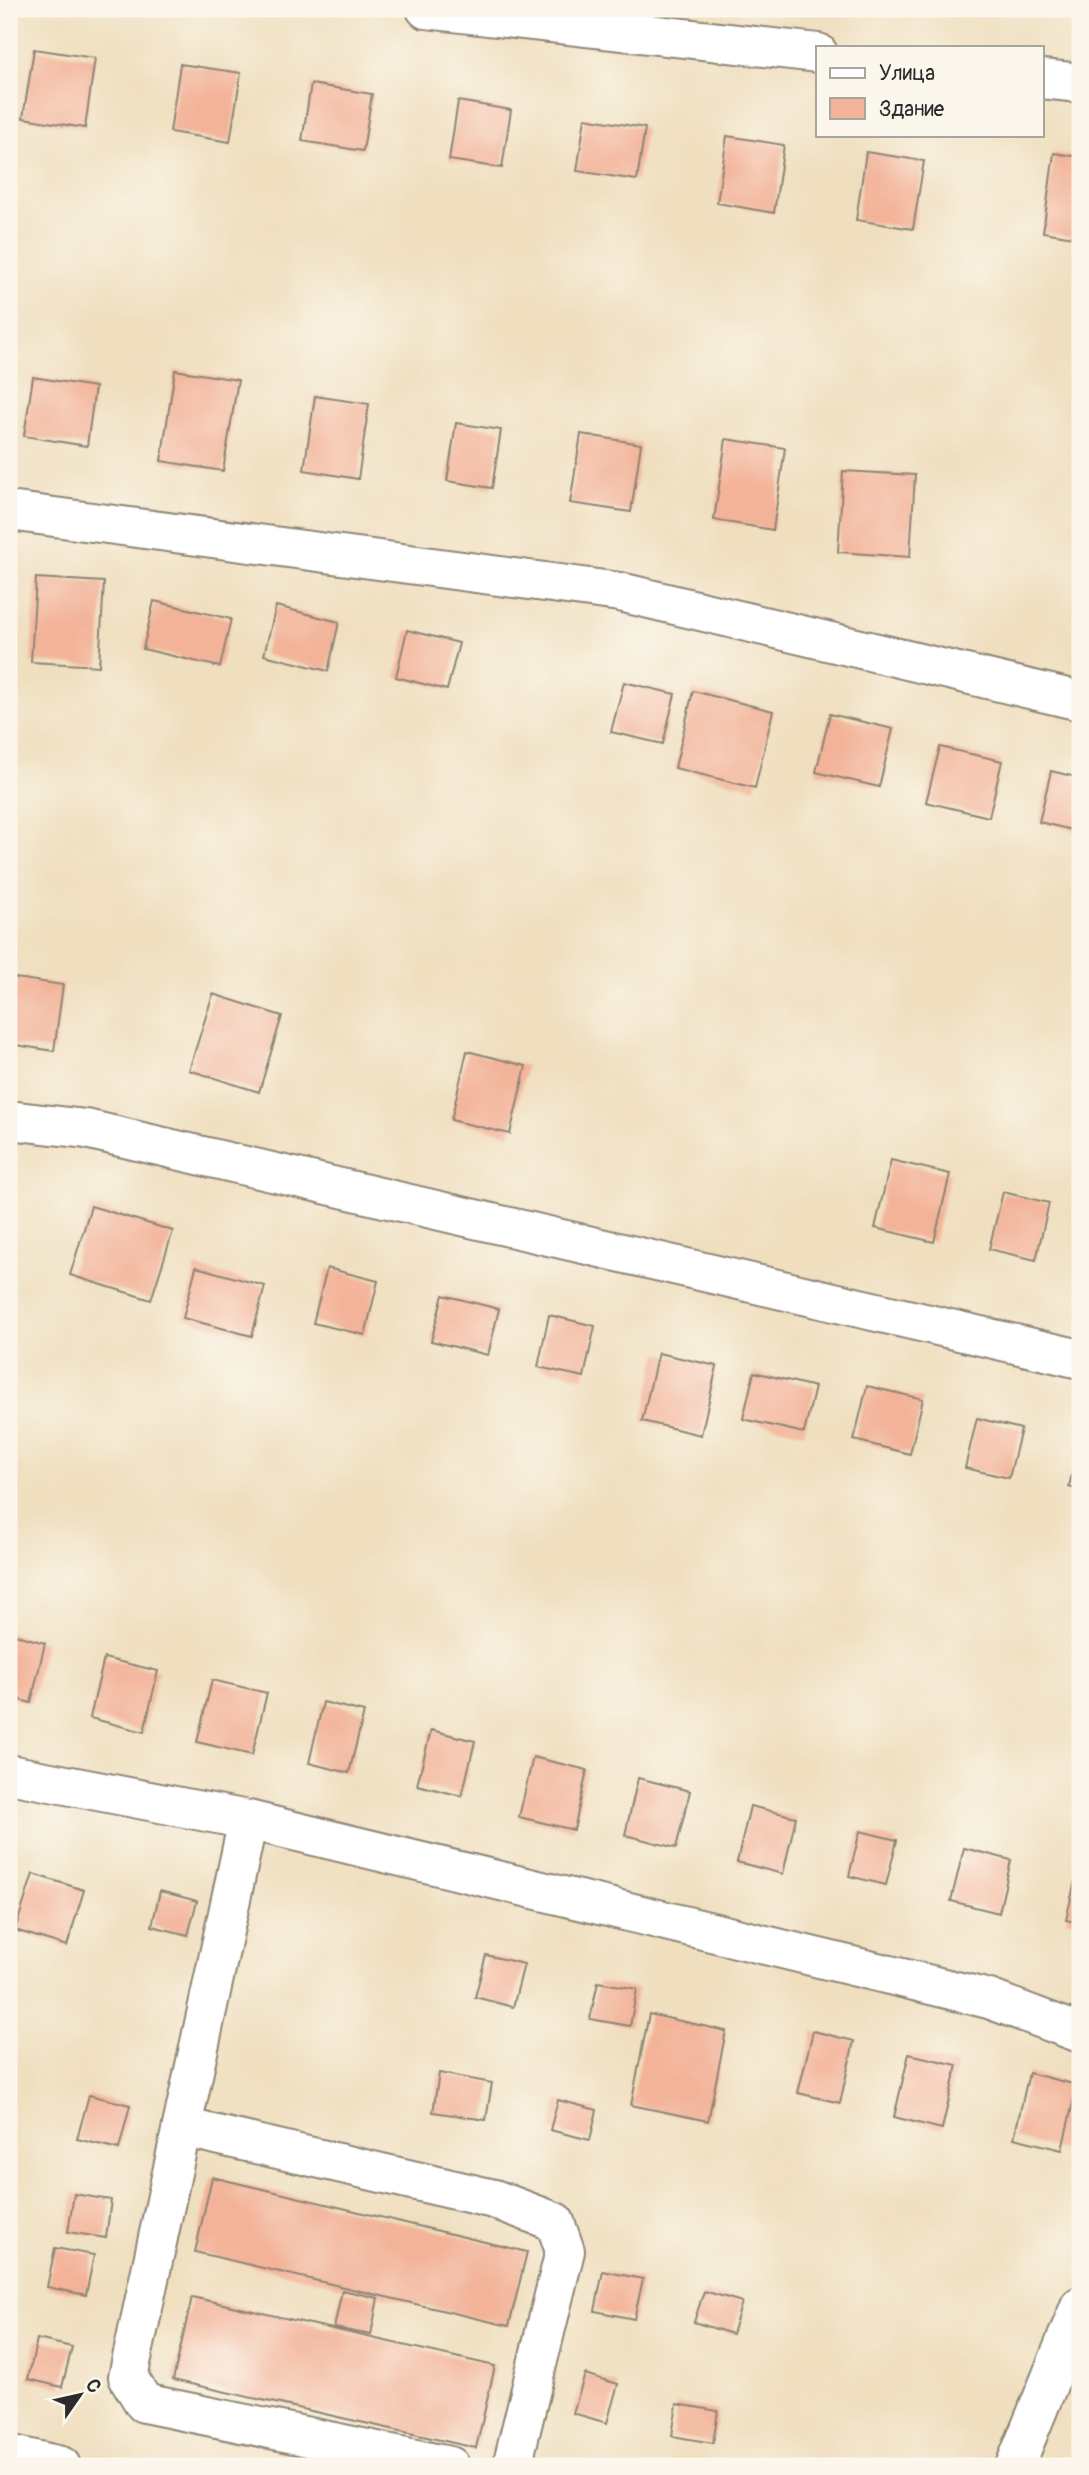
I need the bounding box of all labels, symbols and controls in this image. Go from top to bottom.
legend [816,46,1044,136]
text: Улица [879,60,935,87]
text: Здание [879,96,945,123]
north arrow [46,2360,116,2430]
text: С [80,2374,107,2398]

